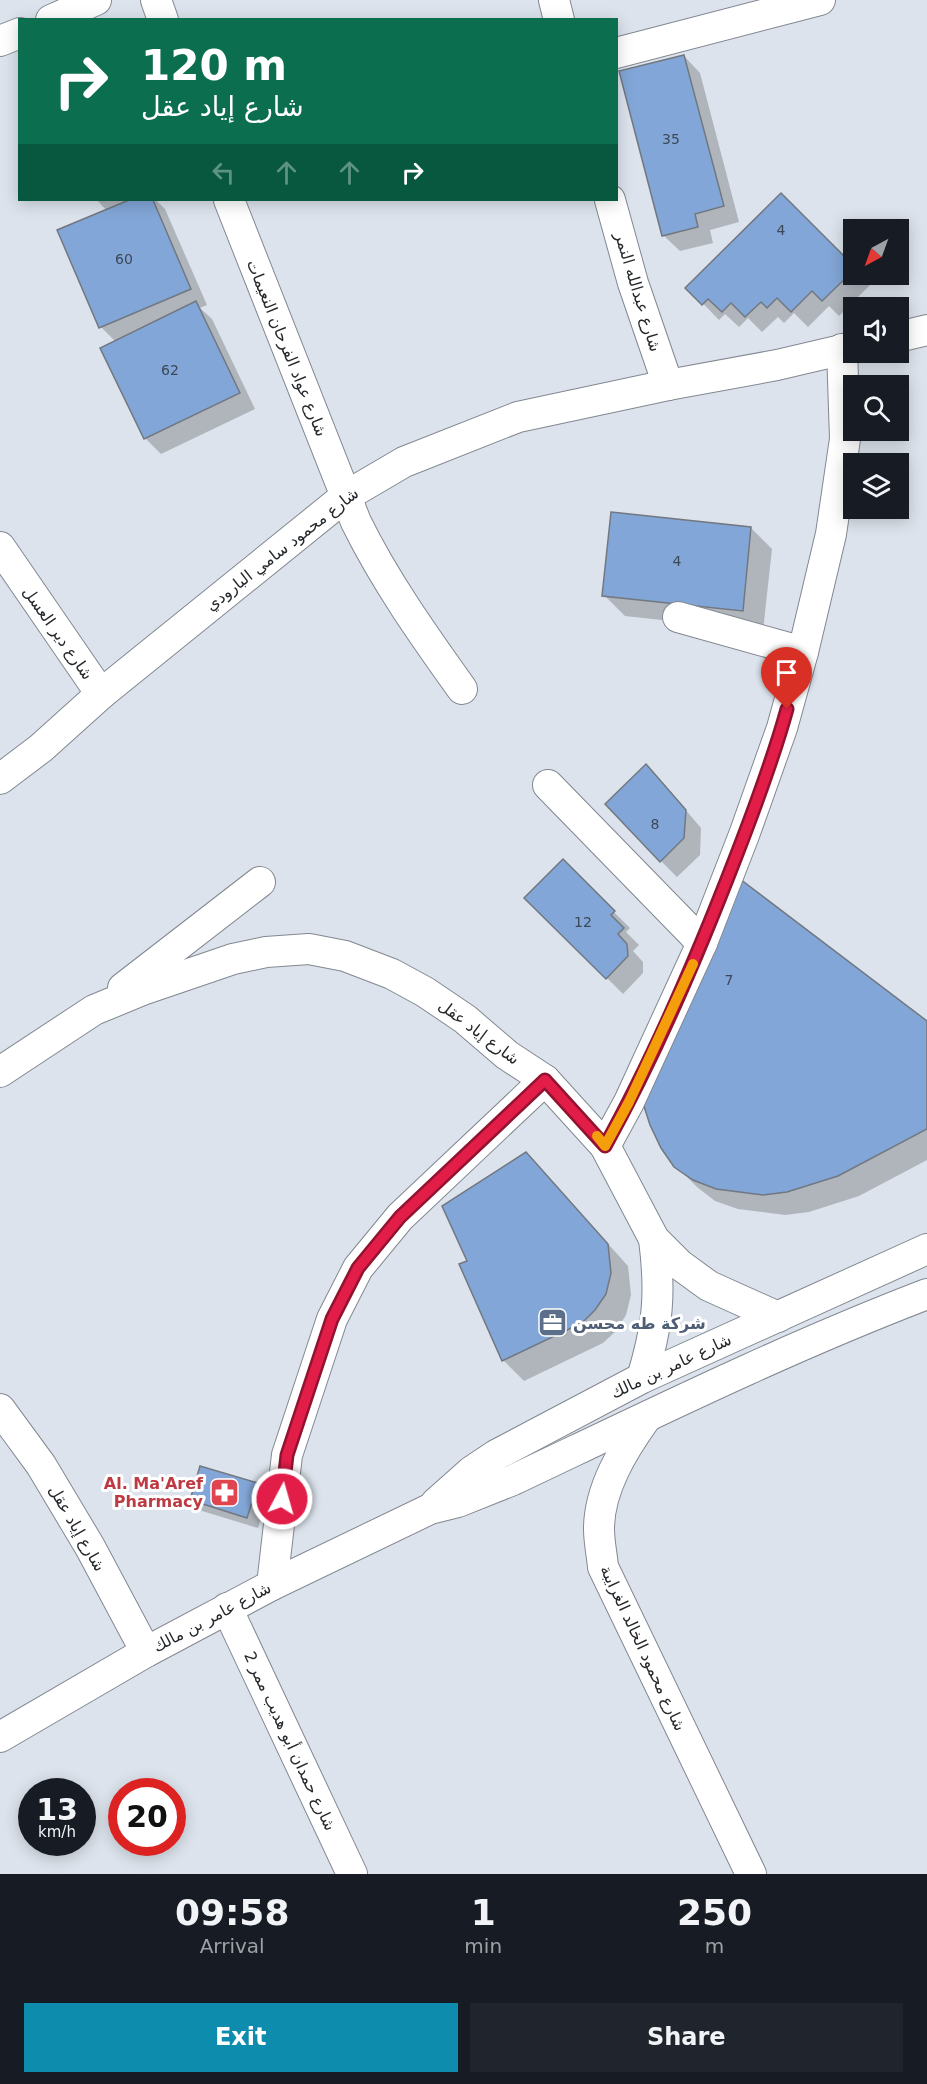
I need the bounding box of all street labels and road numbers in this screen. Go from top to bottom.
street label: شارع عبدالله النمر [610,229,665,354]
street label: شارع عواد الفرحان النعيمات [242,257,331,439]
street label: شارع محمود سامي البارودي [202,483,363,615]
street label: شارع دير العسل [18,583,97,684]
street label: شارع إياد عقل [434,995,523,1069]
street label: شارع عامر بن مالك [608,1330,735,1403]
street label: شارع إياد عقل [44,1482,109,1575]
street label: شارع محمود الخالد الغرايبة [595,1562,690,1734]
street label: شارع عامر بن مالك [150,1578,275,1657]
street label: شارع حمدان أبو هديب ممر 2 [239,1648,341,1834]

